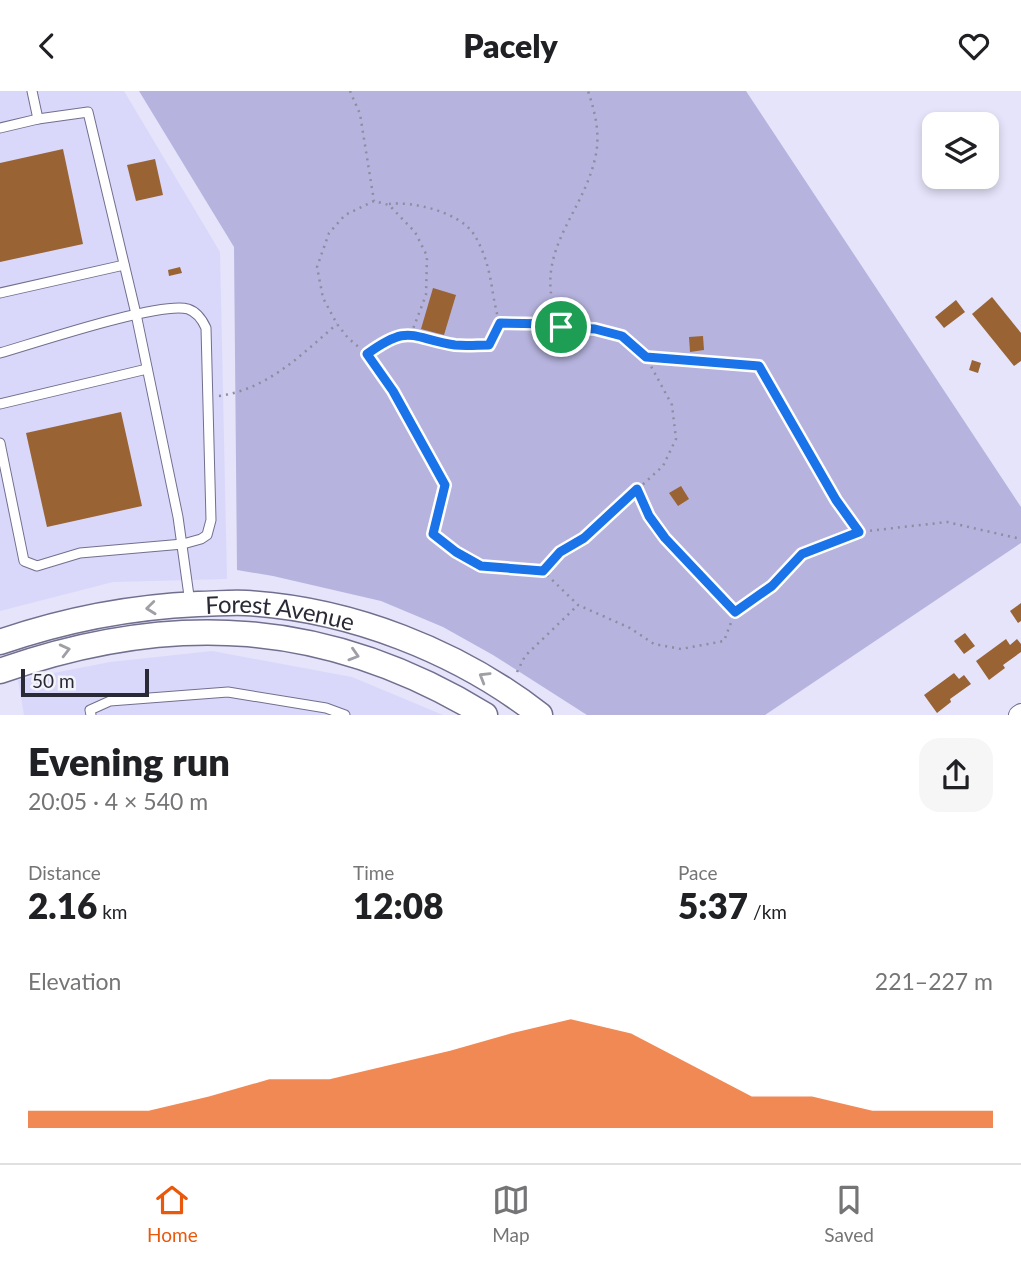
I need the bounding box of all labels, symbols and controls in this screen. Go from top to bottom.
text: Pacely [463,26,558,65]
icon: back [28,27,66,65]
icon: heart [955,27,993,65]
map controls [922,112,999,189]
button: layers [922,112,999,189]
pin [531,297,591,357]
icon: arrive [542,308,580,346]
street label: Forest Avenue [205,588,358,636]
one-way arrow [145,600,157,615]
one-way arrow [59,644,71,658]
one-way arrow [348,646,360,661]
scale bar [21,666,149,698]
text: 50 m [32,669,75,692]
one-way arrow [478,672,491,685]
text: Evening run [28,738,230,784]
button: share [919,738,993,812]
text: 20:05 · 4 × 540 m [28,787,208,815]
text: Distance [28,861,101,884]
text: Time [353,861,394,884]
text: Pace [678,861,717,884]
text: 2.16 [28,884,97,926]
text: 12:08 [353,884,443,926]
text: 5:37 [678,884,748,926]
text: km [97,900,127,923]
text: /km [748,900,787,923]
text: Elevation [28,967,121,995]
text: 221–227 m [875,967,993,995]
tab: Home [147,1181,198,1246]
tab: Map [492,1181,530,1246]
tab: Saved [824,1181,874,1246]

